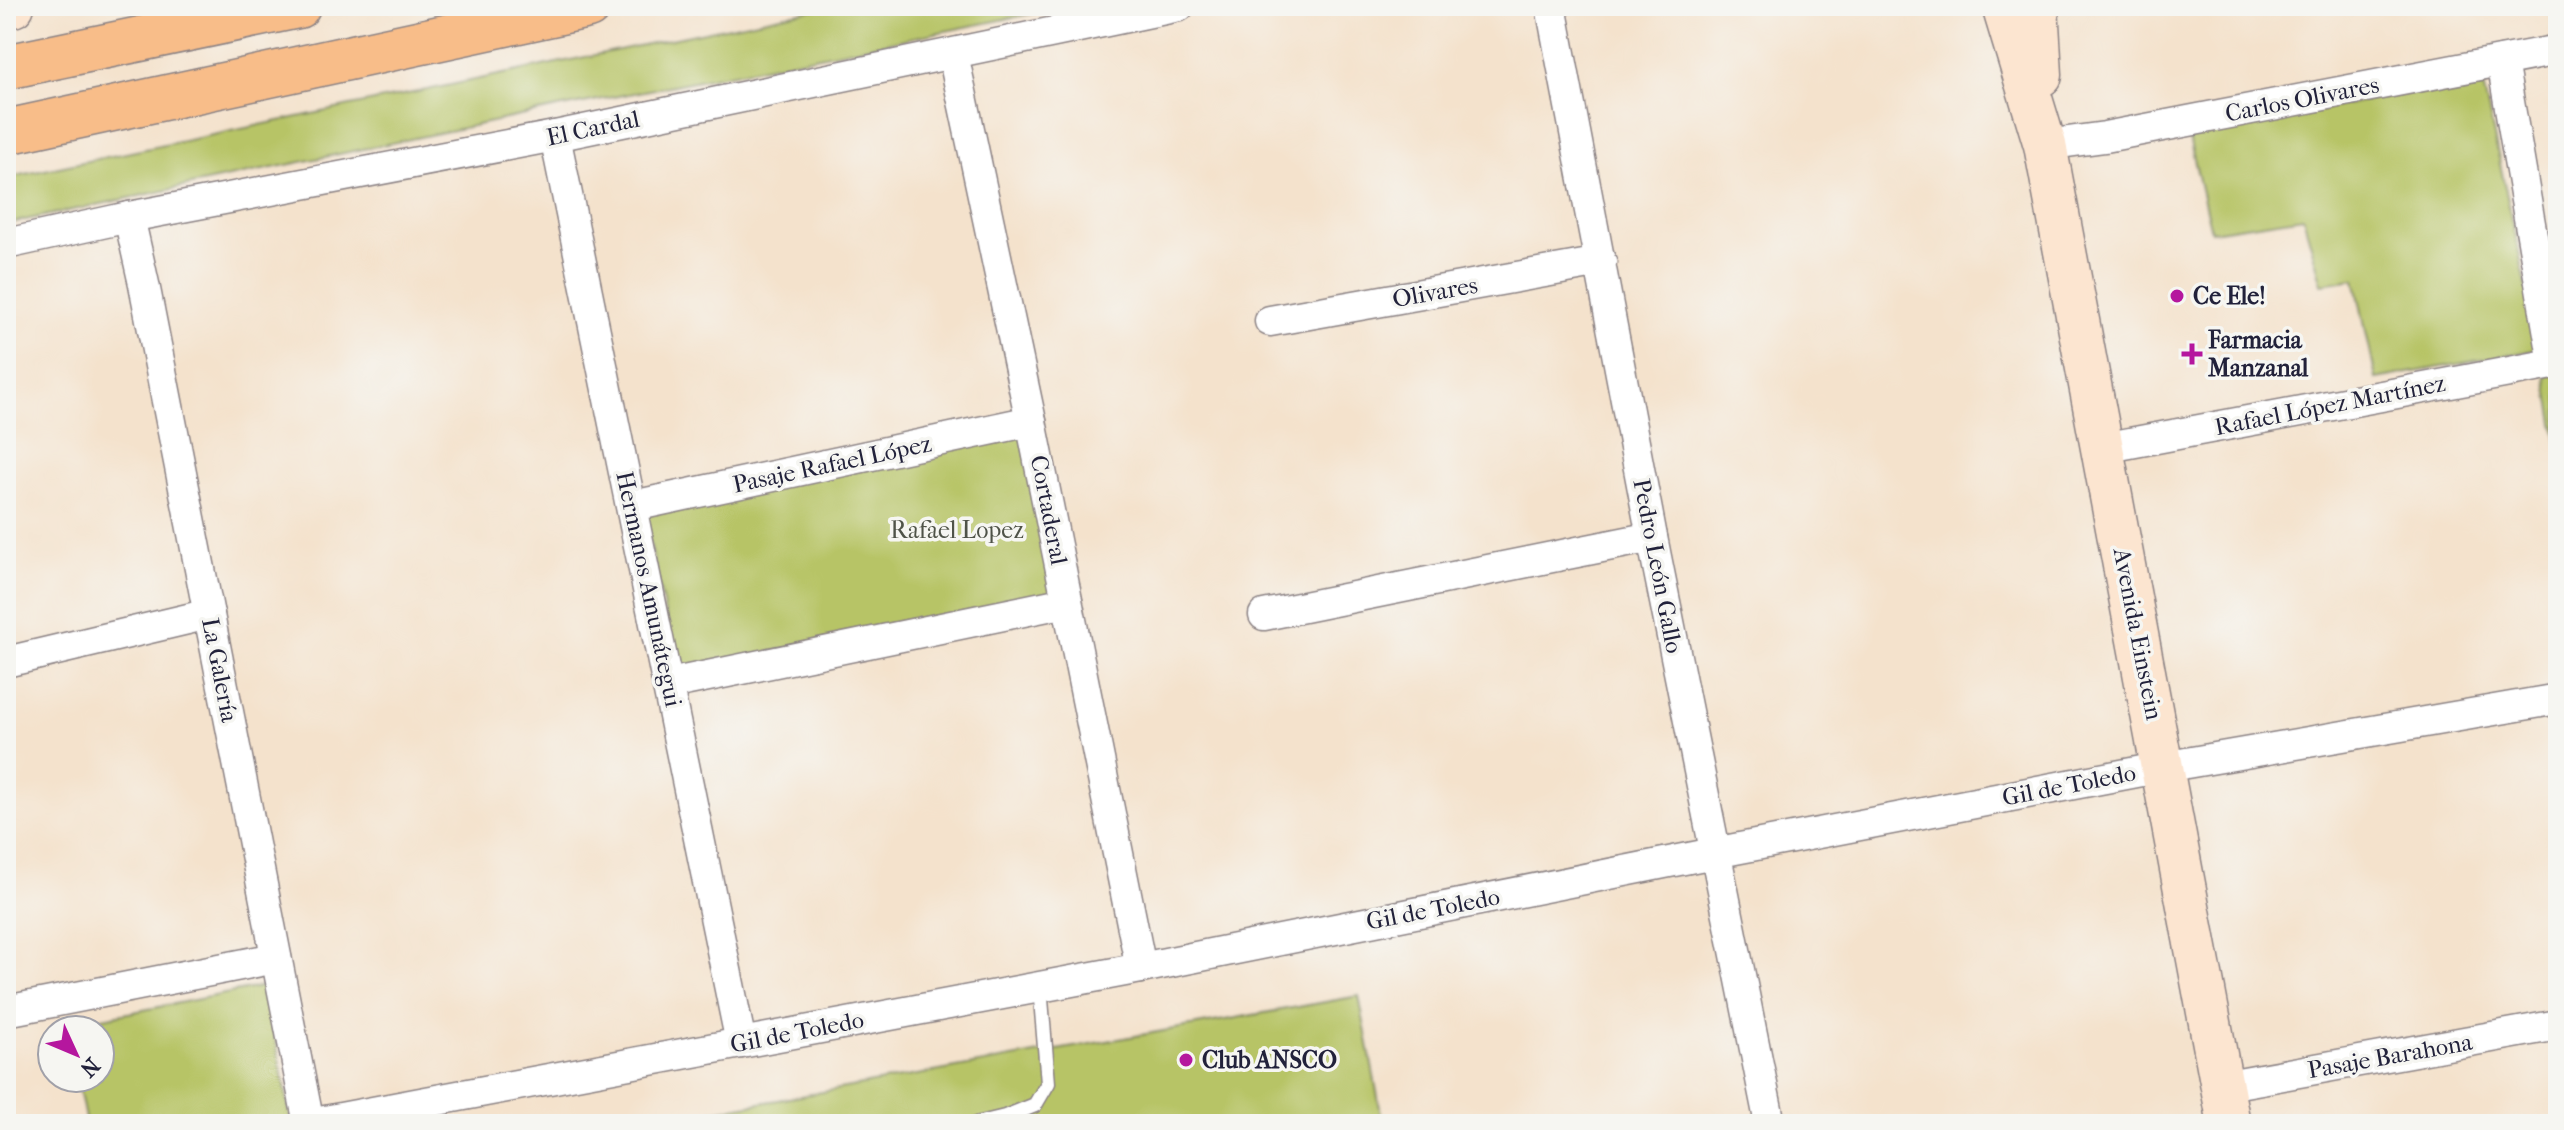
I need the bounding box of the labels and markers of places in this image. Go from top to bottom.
place label: Ce Ele! [2193,282,2266,310]
marker: Ce Ele! [2168,287,2186,305]
place label: Farmacia Manzanal [2207,326,2309,382]
marker: Farmacia Manzanal [2183,345,2201,363]
place label: Club ANSCO [1202,1046,1337,1074]
marker: Club ANSCO [1177,1051,1195,1069]

